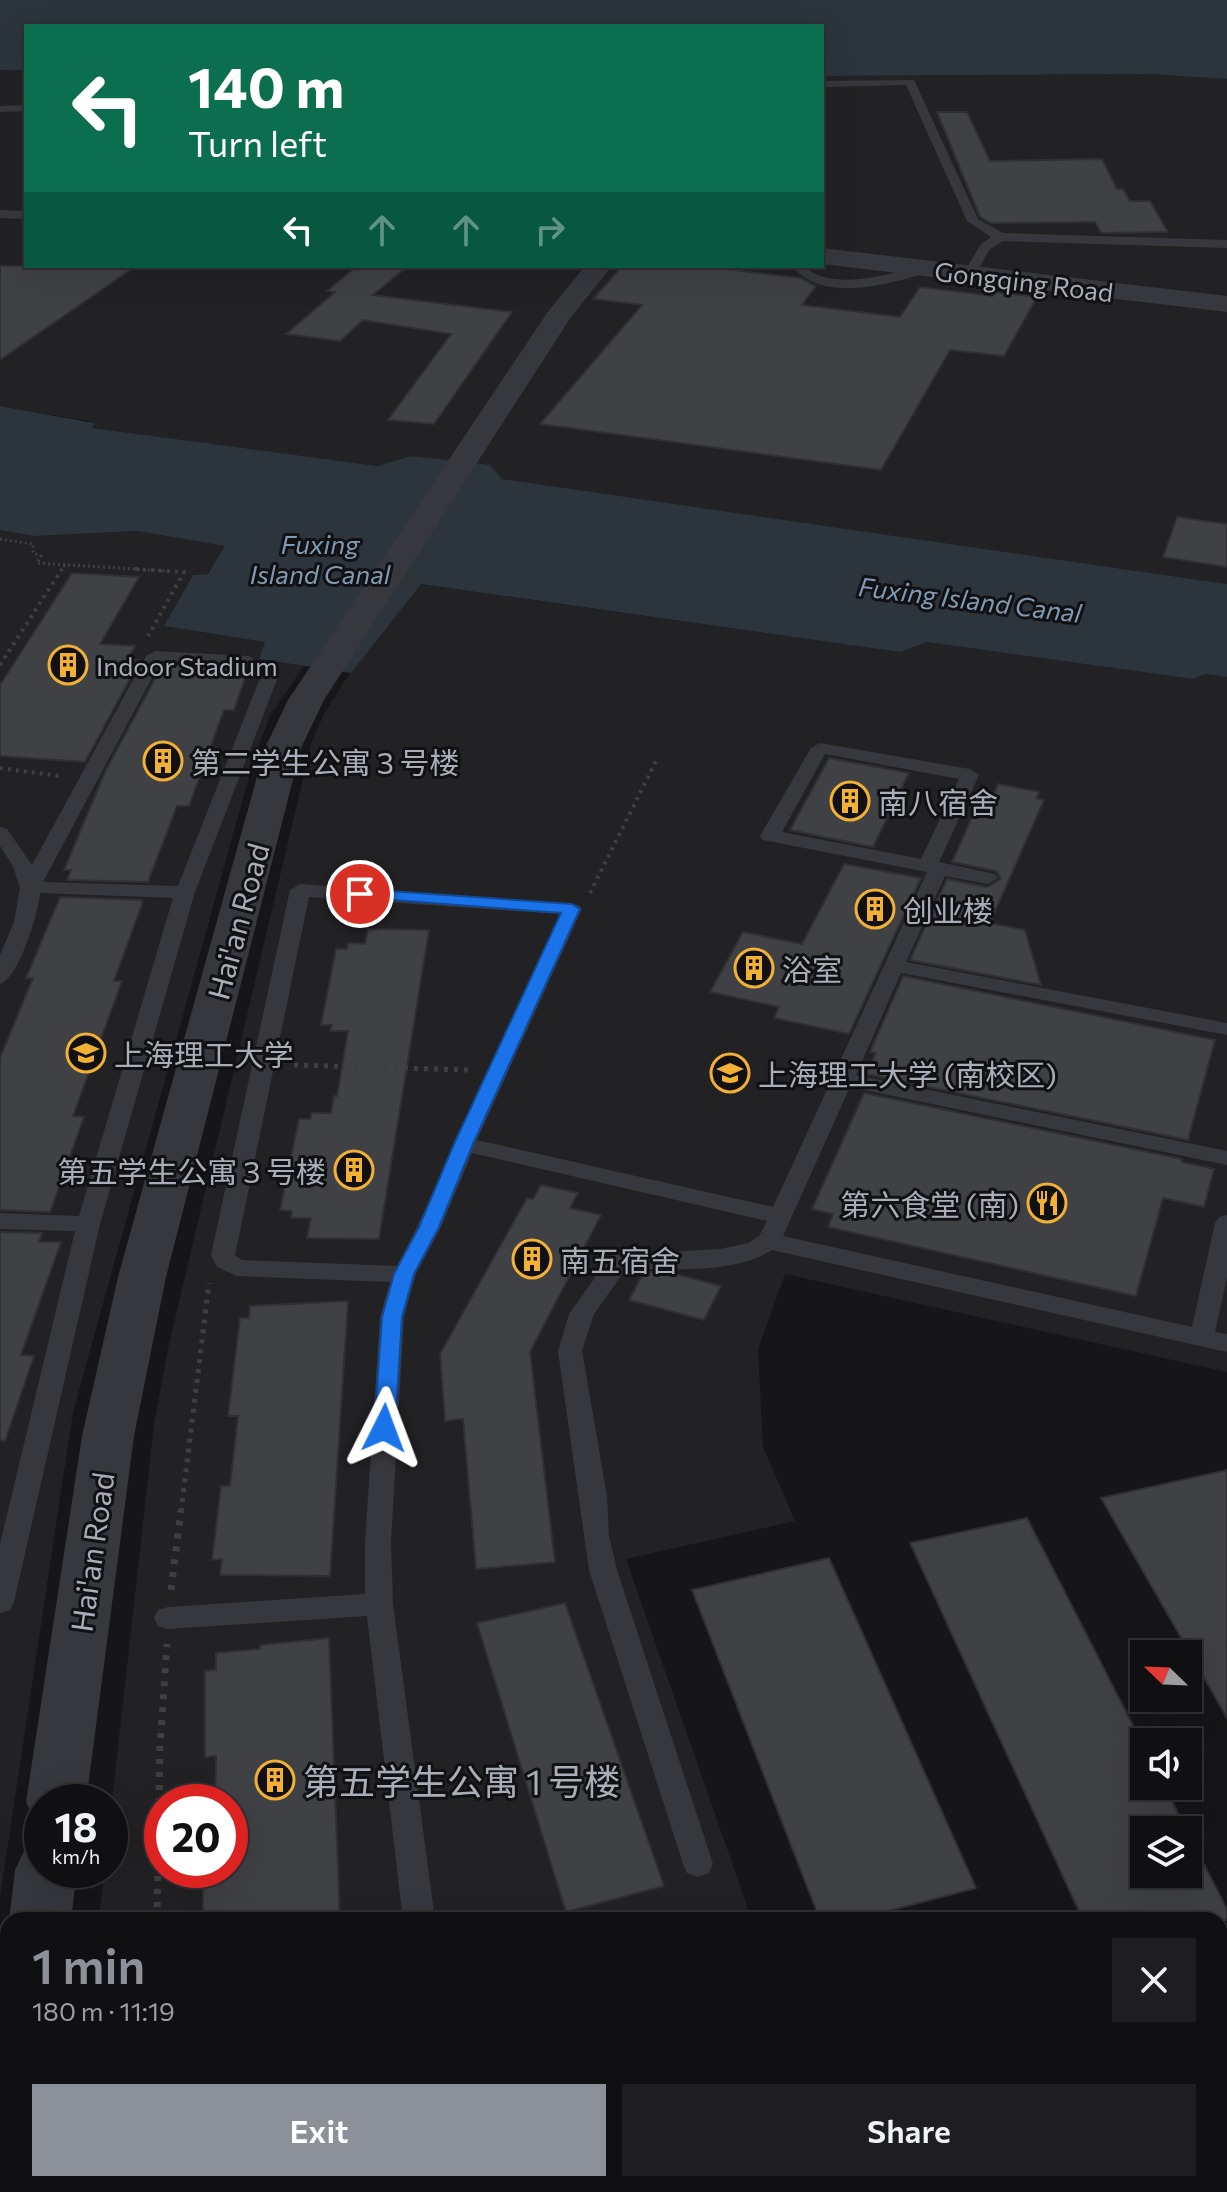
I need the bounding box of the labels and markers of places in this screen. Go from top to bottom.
building icon: Indoor Stadium [47,644,89,686]
place label: Indoor Stadium [96,650,278,681]
building icon: 第二学生公寓 3 号楼 [142,740,184,782]
place label: 第二学生公寓 3 号楼 [191,743,460,780]
building icon: 南八宿舍 [829,780,871,822]
place label: 南八宿舍 [878,783,998,820]
pin [326,860,394,928]
building icon: 创业楼 [854,888,896,930]
place label: 创业楼 [903,891,993,928]
building icon: 浴室 [733,947,775,989]
place label: 浴室 [782,950,842,987]
school or university icon: 上海理工大学 [65,1032,107,1074]
place label: 上海理工大学 [114,1035,294,1072]
school or university icon: 上海理工大学 (南校区) [709,1052,751,1094]
place label: 上海理工大学 (南校区) [758,1055,1057,1092]
building icon: 第五学生公寓 3 号楼 [333,1149,375,1191]
place label: 第五学生公寓 3 号楼 [57,1152,326,1189]
restaurant icon: 第六食堂 (南) [1026,1182,1068,1224]
place label: 第六食堂 (南) [840,1185,1019,1222]
building icon: 南五宿舍 [511,1238,553,1280]
place label: 南五宿舍 [560,1241,680,1278]
place label: 第五学生公寓 1 号楼 [303,1758,620,1802]
building icon: 第五学生公寓 1 号楼 [254,1759,296,1801]

